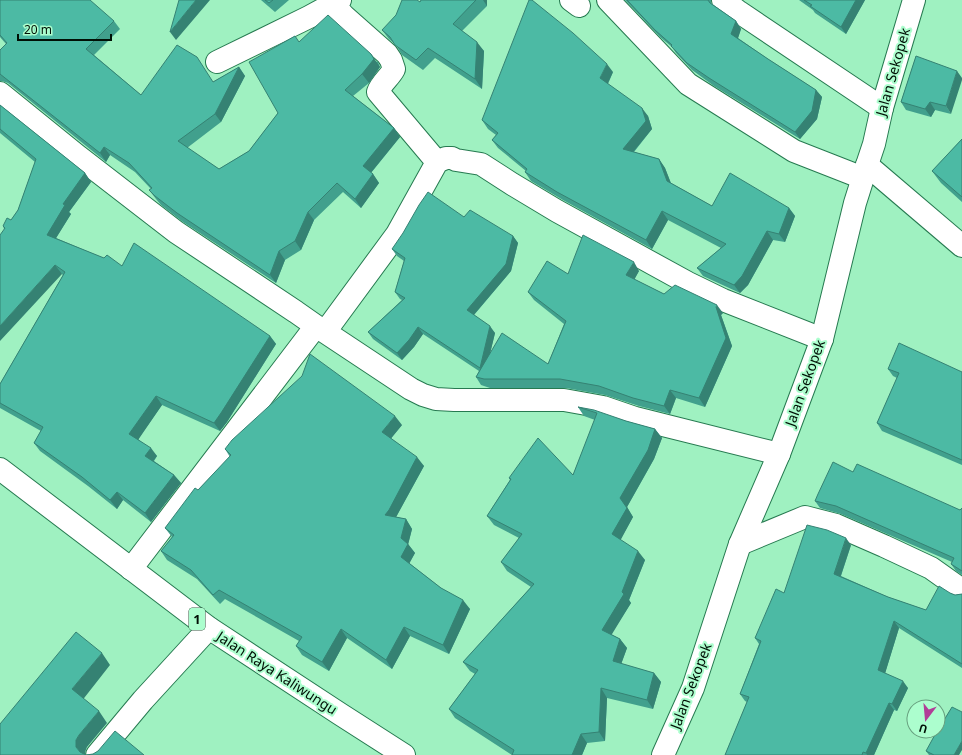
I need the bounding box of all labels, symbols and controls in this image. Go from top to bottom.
scale bar [18,16,111,42]
text: 20 m [24,21,52,38]
street label: Jalan Sekopek [870,25,914,120]
street label: Jalan Sekopek [779,336,829,431]
road number: 1 [189,608,205,630]
street label: Jalan Raya Kaliwungu [212,625,341,719]
street label: Jalan Sekopek [665,639,716,734]
north arrow [906,699,946,739]
text: U [917,721,929,737]

